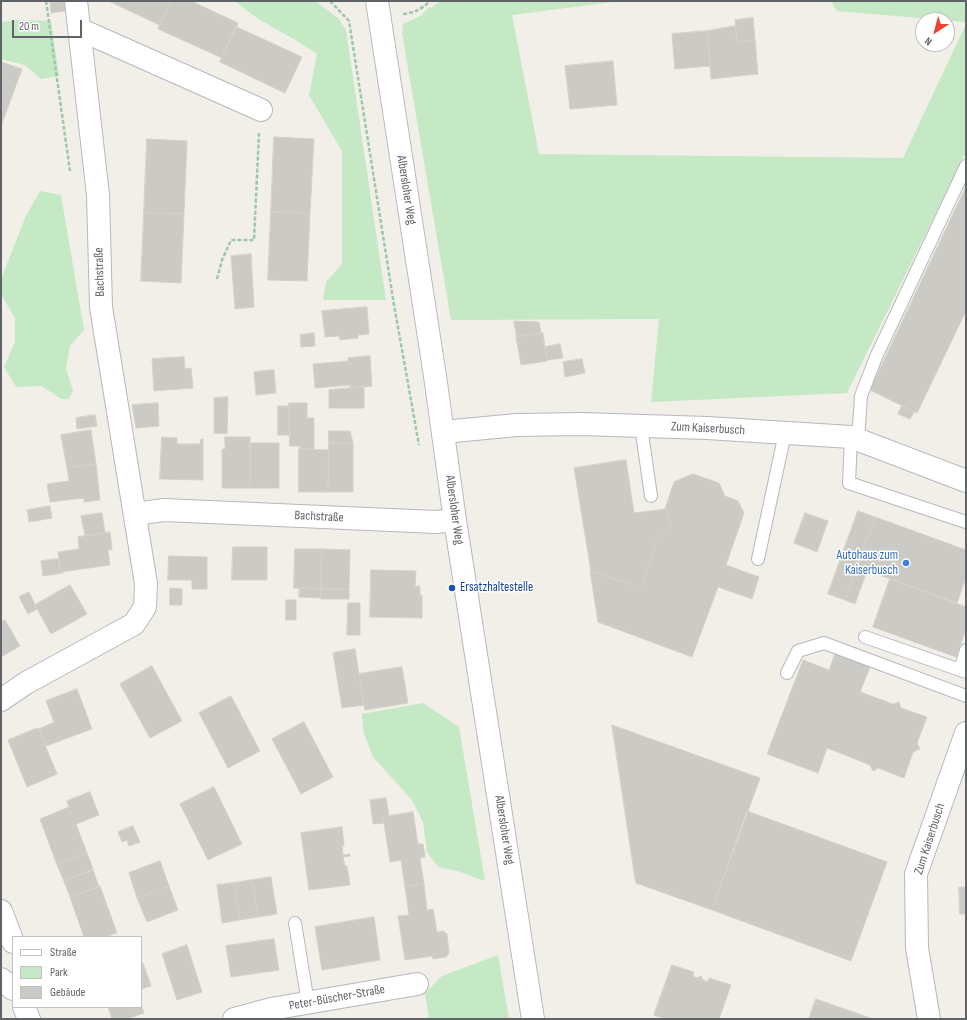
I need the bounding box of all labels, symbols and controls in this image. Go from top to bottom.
scale bar [14,12,84,38]
north arrow [915,12,955,52]
text: 20 m [19,19,39,34]
text: N [922,34,934,48]
street label: Albersloher Weg [393,154,419,226]
street label: Bachstraße [91,247,109,297]
street label: Zum Kaiserbusch [671,419,745,439]
street label: Albersloher Weg [441,474,467,546]
street label: Bachstraße [294,508,344,526]
place label: Autohaus zum Kaiserbusch [837,548,898,579]
marker: Autohaus zum Kaiserbusch [901,558,911,568]
place label: Ersatzhaltestelle [460,580,533,596]
marker: Ersatzhaltestelle [447,583,457,593]
street label: Albersloher Weg [491,794,517,866]
street label: Zum Kaiserbusch [911,801,949,877]
legend [12,936,142,1008]
text: Straße [50,945,77,960]
text: Park [50,965,68,980]
street label: Peter-Büscher-Straße [288,982,386,1014]
text: Gebäude [50,985,85,1000]

